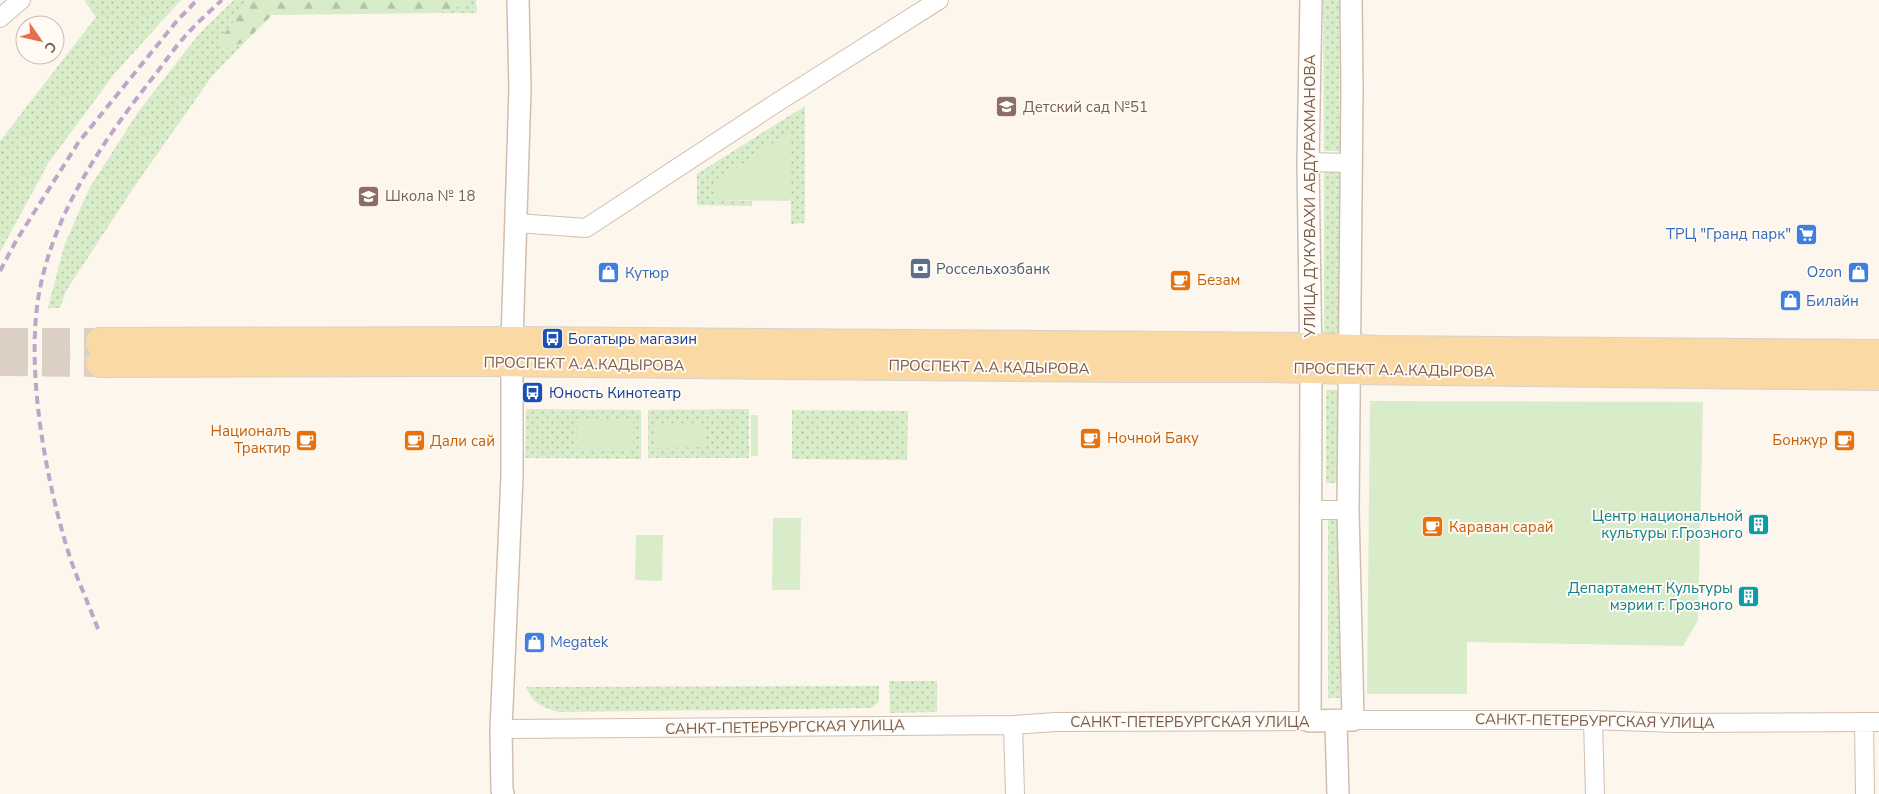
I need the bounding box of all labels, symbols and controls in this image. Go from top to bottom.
north arrow [15,15,65,65]
text: С [40,38,61,57]
street label: УЛИЦА ДУКУВАХИ АБДУРАХМАНОВА [1300,55,1320,338]
school or university icon: Детский сад №51 [995,95,1019,119]
place label: Детский сад №51 [1023,97,1148,117]
school or university icon: Школа № 18 [357,184,381,208]
place label: Школа № 18 [385,186,476,206]
supermarket icon: ТРЦ "Гранд парк" [1795,222,1819,246]
place label: ТРЦ "Гранд парк" [1666,224,1791,244]
bank icon: Россельхозбанк [908,257,932,281]
place label: Россельхозбанк [936,259,1050,279]
shop icon: Ozon [1846,260,1870,284]
shop icon: Кутюр [597,261,621,285]
place label: Ozon [1807,262,1842,282]
place label: Кутюр [625,263,669,283]
cafe icon: Безам [1169,268,1193,292]
place label: Безам [1197,270,1240,290]
shop icon: Билайн [1778,289,1802,313]
place label: Билайн [1806,291,1859,311]
bus stop icon: Богатырь магазин [540,327,564,351]
place label: Богатырь магазин [568,329,697,349]
street label: ПРОСПЕКТ А.А.КАДЫРОВА [483,352,685,376]
street label: ПРОСПЕКТ А.А.КАДЫРОВА [888,355,1090,379]
street label: ПРОСПЕКТ А.А.КАДЫРОВА [1293,358,1495,382]
bus stop icon: Юность Кинотеатр [521,381,545,405]
place label: Юность Кинотеатр [549,383,681,403]
place label: Националъ Трактир [211,421,291,458]
cafe icon: Ночной Баку [1079,426,1103,450]
cafe icon: Националъ Трактир [295,428,319,452]
place label: Ночной Баку [1107,428,1199,448]
cafe icon: Бонжур [1832,428,1856,452]
cafe icon: Дали сай [402,429,426,453]
place label: Бонжур [1772,430,1828,450]
place label: Дали сай [430,431,495,451]
place label: Центр национальной культуры г.Грозного [1592,506,1743,543]
building icon: Центр национальной культуры г.Грозного [1747,513,1771,537]
cafe icon: Караван сарай [1421,515,1445,539]
place label: Караван сарай [1449,517,1554,537]
place label: Департамент Культуры мэрии г. Грозного [1568,578,1733,615]
building icon: Департамент Культуры мэрии г. Грозного [1737,585,1761,609]
shop icon: Megatek [522,630,546,654]
place label: Megatek [550,632,609,652]
street label: САНКТ-ПЕТЕРБУРГСКАЯ УЛИЦА [1475,709,1715,733]
street label: САНКТ-ПЕТЕРБУРГСКАЯ УЛИЦА [1070,712,1310,732]
street label: САНКТ-ПЕТЕРБУРГСКАЯ УЛИЦА [665,715,905,739]

